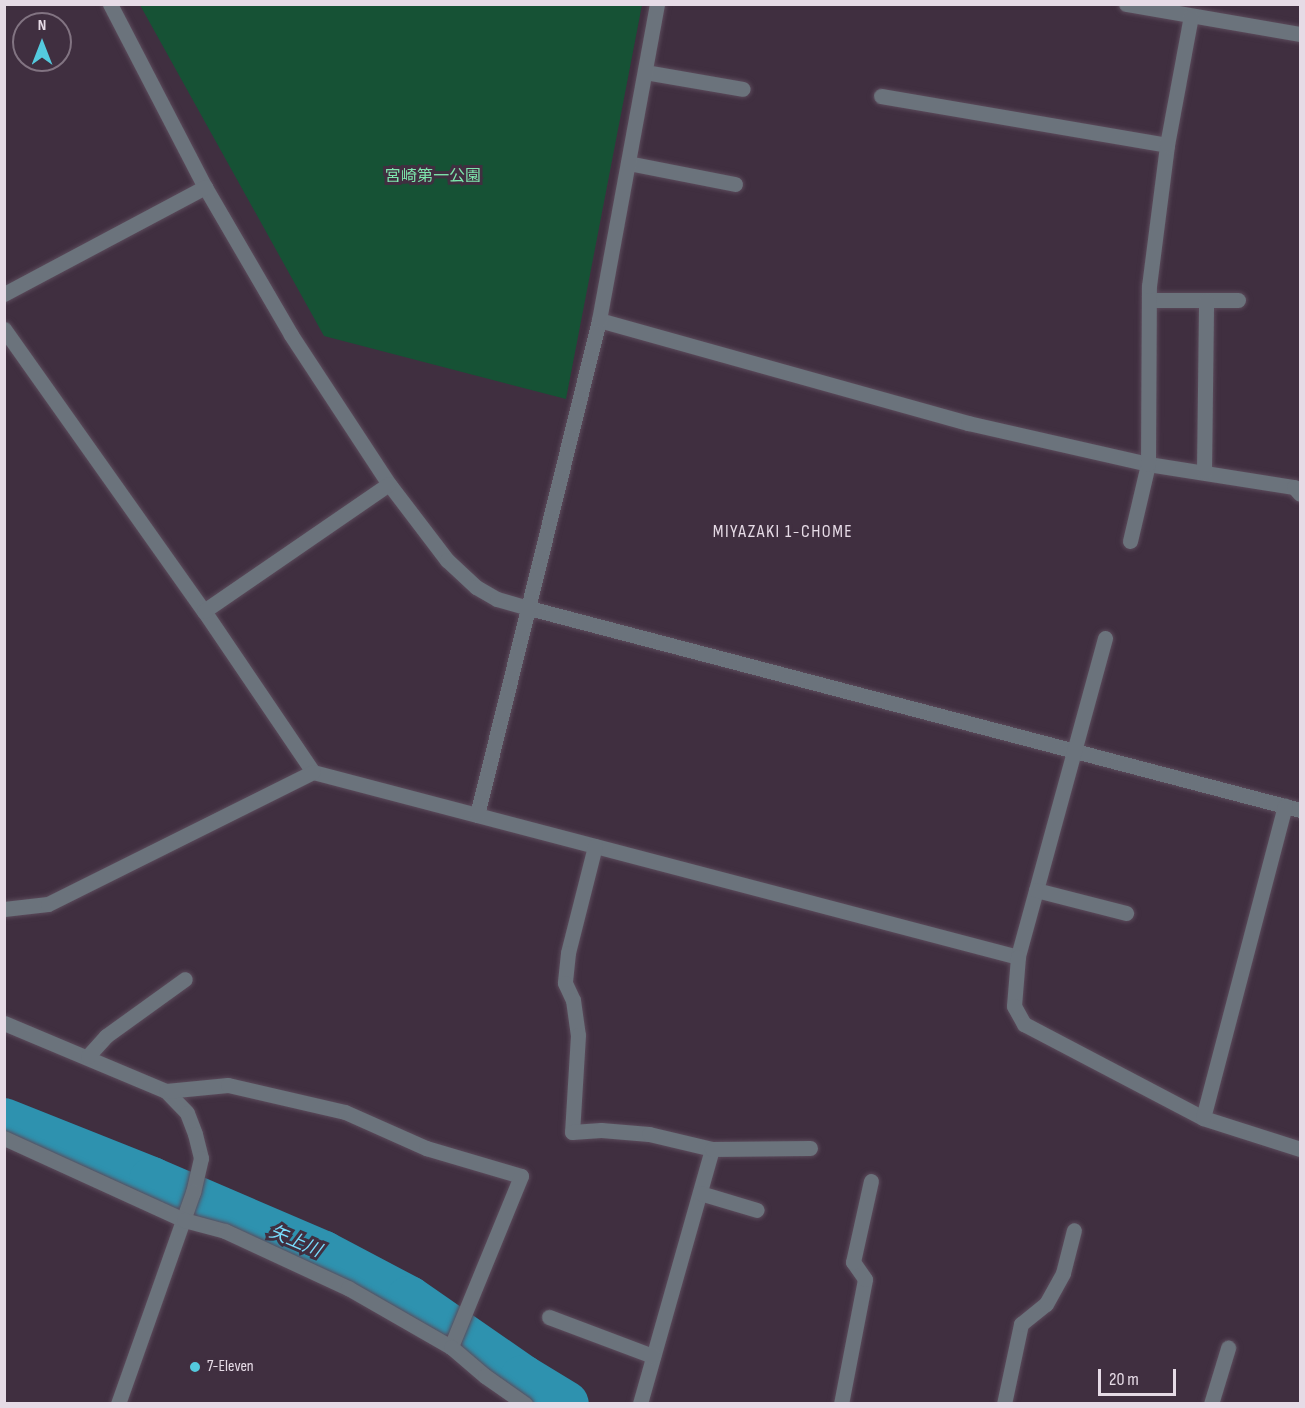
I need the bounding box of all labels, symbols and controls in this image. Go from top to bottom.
north arrow [12,12,72,72]
text: N [38,16,46,35]
park label: 宮崎第一公園 [385,167,481,187]
district label: MIYAZAKI 1-CHOME [713,521,853,543]
water label: 矢上川 [266,1222,324,1262]
place label: 7-Eleven [207,1357,254,1377]
scale bar [1101,1357,1179,1395]
marker: 7-Eleven [188,1360,202,1374]
text: 20 m [1109,1369,1139,1390]

